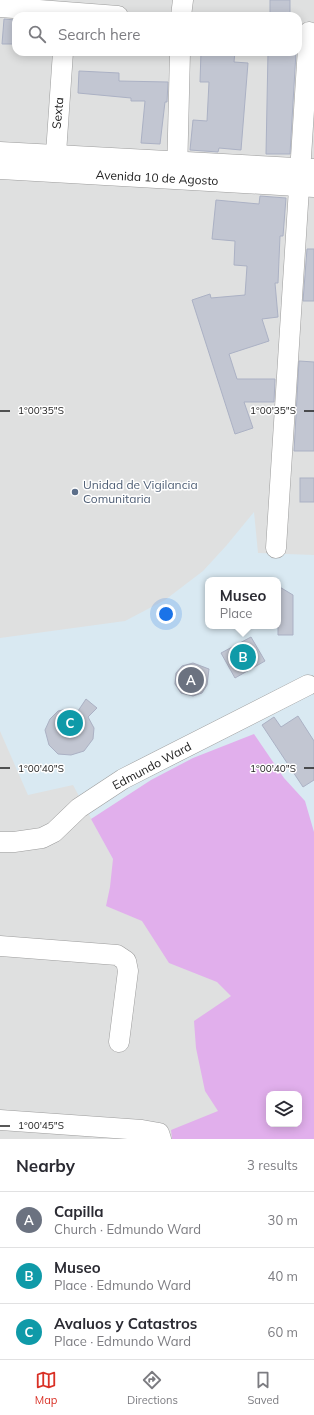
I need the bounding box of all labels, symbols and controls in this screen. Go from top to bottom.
search box [12,12,302,56]
icon: search [26,23,48,45]
text: Search here [58,25,140,44]
street label: Sexta [49,96,66,129]
street label: Avenida 10 de Agosto [95,167,219,188]
text: 1°00'35"S [18,404,64,417]
text: 1°00'35"S [250,404,296,417]
place label: Unidad de Vigilancia Comunitaria [83,477,198,506]
marker: Unidad de Vigilancia Comunitaria [70,487,80,497]
popup [205,577,281,629]
text: Museo [220,586,266,605]
your location [156,604,176,624]
text: Place [220,605,252,621]
pin: B [230,642,256,672]
pin: A [178,665,204,695]
pin: C [57,708,83,738]
street label: Edmundo Ward [110,738,194,793]
text: 1°00'40"S [18,762,64,775]
text: 1°00'40"S [250,762,296,775]
map controls [266,1091,302,1127]
button: layers [266,1091,302,1127]
text: 1°00'45"S [18,1119,64,1132]
text: Nearby [16,1155,75,1176]
text: 3 results [247,1157,298,1173]
text: Capilla [54,1202,104,1221]
text: A [24,1212,34,1228]
text: 30 m [268,1212,298,1228]
text: Church · Edmundo Ward [54,1221,201,1237]
text: Museo [54,1258,101,1277]
text: B [25,1268,33,1284]
text: 40 m [268,1268,298,1284]
text: Place · Edmundo Ward [54,1277,191,1293]
text: Avaluos y Catastros [54,1314,197,1333]
text: C [25,1324,33,1340]
text: 60 m [268,1324,298,1340]
text: Place · Edmundo Ward [54,1333,191,1349]
tab: Map [35,1369,57,1407]
tab: Directions [127,1369,178,1407]
tab: Saved [247,1369,279,1407]

